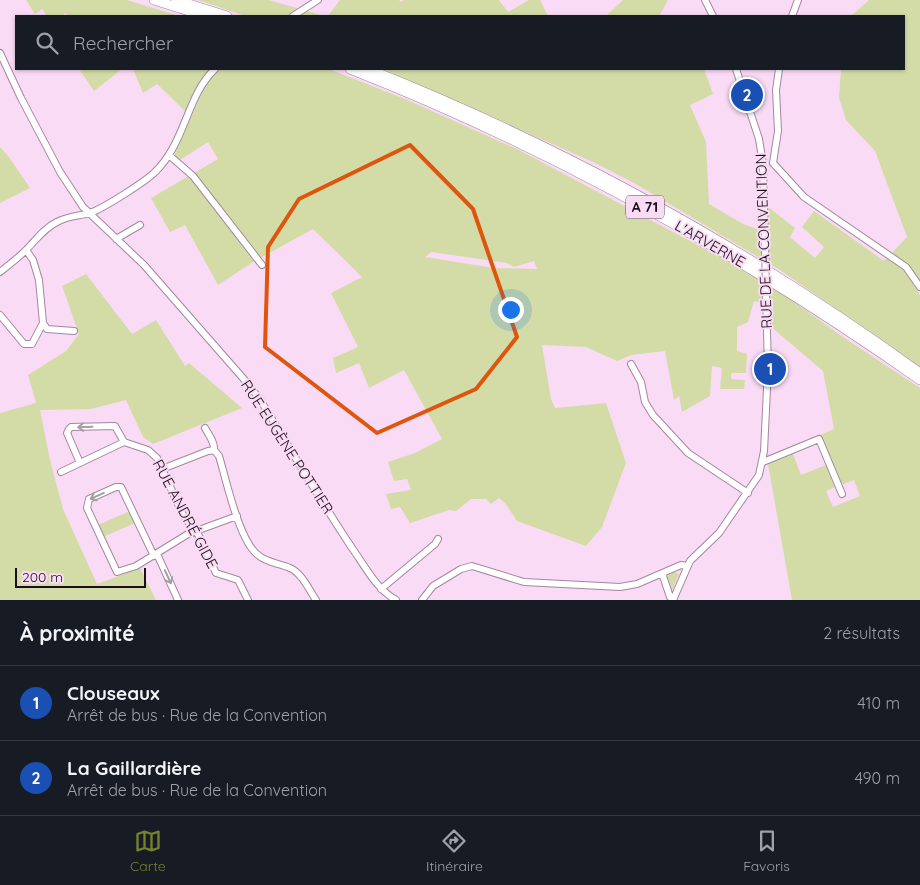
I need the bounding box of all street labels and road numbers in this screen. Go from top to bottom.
street label: RUE DE LA CONVENTION [751,153,776,329]
road number: A 71 [626,196,664,218]
street label: L'ARVERNE [672,216,749,271]
street label: RUE EUGÈNE POTTIER [237,376,338,517]
street label: RUE ANDRÉ GIDE [149,456,222,572]

